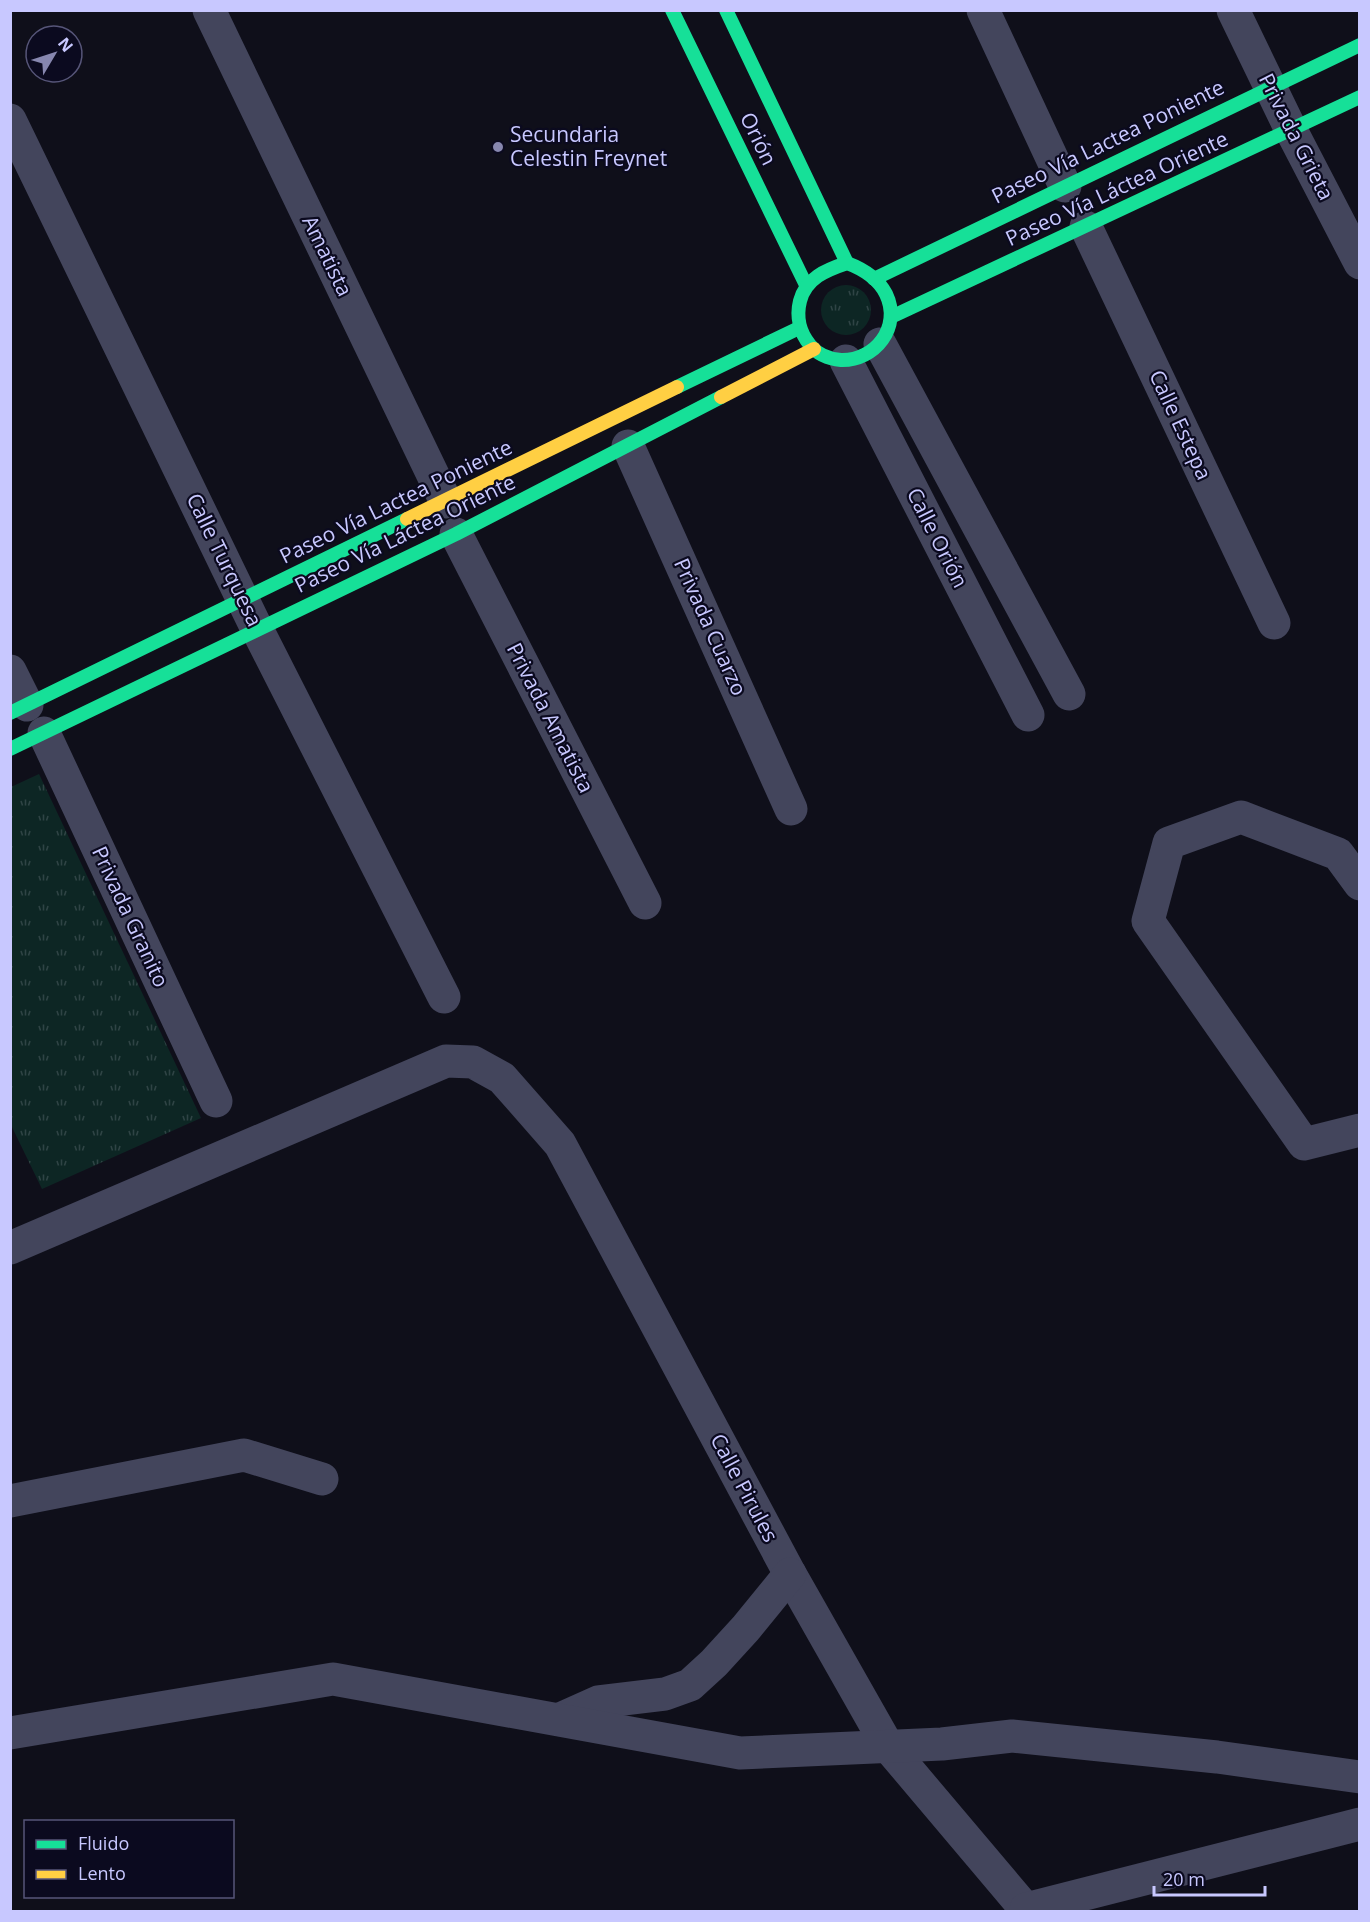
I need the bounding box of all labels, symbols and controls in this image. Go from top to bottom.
north arrow [24,24,84,84]
text: N [53,33,78,57]
street label: Privada Grieta [1253,68,1341,205]
street label: Paseo Vía Lactea Poniente [987,72,1229,210]
street label: Orión [734,107,784,170]
place label: Secundaria Celestin Freynet [510,120,667,172]
street label: Paseo Vía Láctea Oriente [1001,124,1232,252]
marker: Secundaria Celestin Freynet [491,140,505,154]
street label: Amatista [296,211,359,301]
street label: Calle Estepa [1143,365,1219,484]
street label: Paseo Vía Lactea Poniente [275,432,517,570]
street label: Paseo Vía Láctea Oriente [289,467,520,599]
street label: Calle Orión [901,483,975,592]
street label: Calle Turquesa [181,488,269,631]
street label: Privada Cuarzo [668,554,754,700]
street label: Privada Amatista [501,638,601,797]
street label: Privada Granito [86,842,176,992]
street label: Calle Pirules [705,1428,785,1547]
legend [24,1820,234,1898]
text: Fluido [78,1831,129,1855]
scale bar [1154,1859,1265,1897]
text: Lento [78,1861,126,1885]
text: 20 m [1163,1867,1205,1891]

